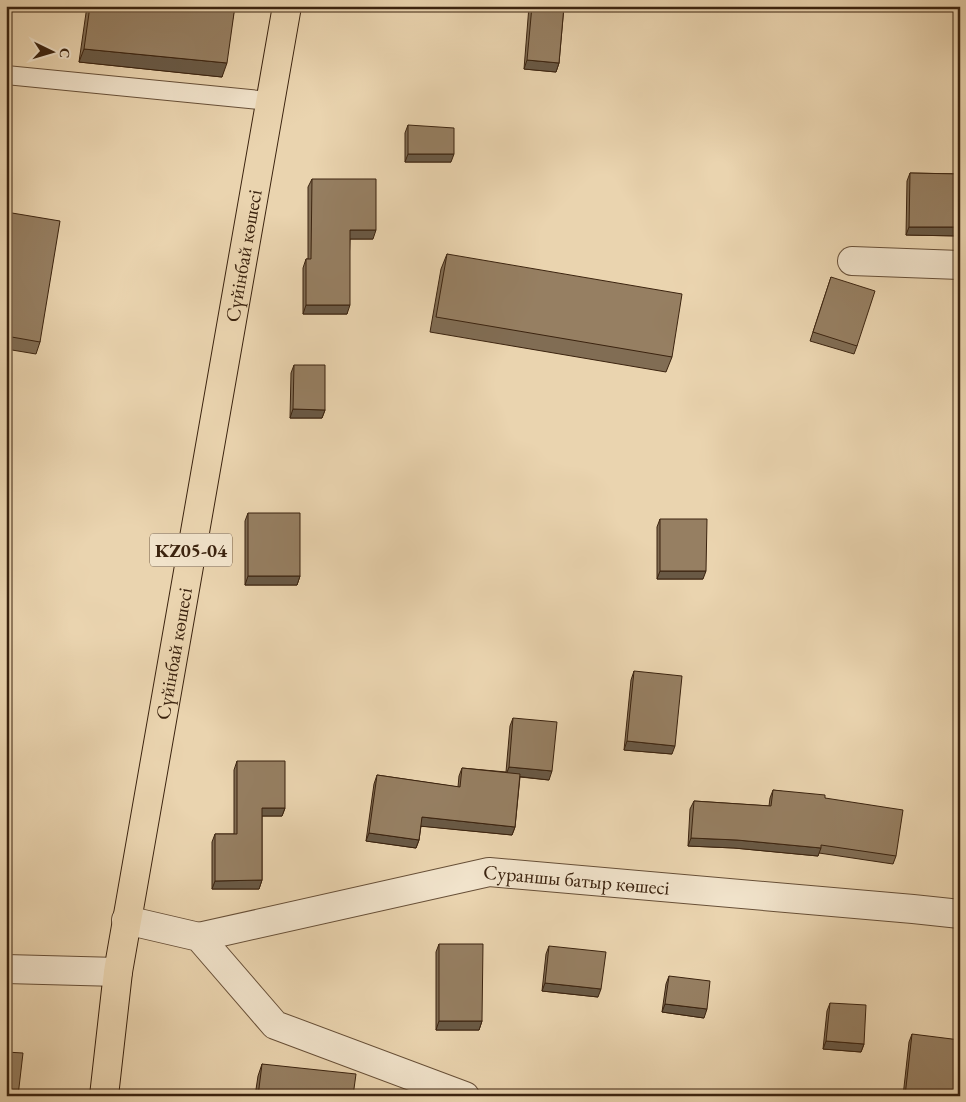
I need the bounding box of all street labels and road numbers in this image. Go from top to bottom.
street label: Сүйінбай көшесі [219,187,268,324]
road number: KZ05-04 [150,534,232,566]
street label: Сүйінбай көшесі [149,585,198,722]
street label: Сураншы батыр көшесі [482,859,671,901]

